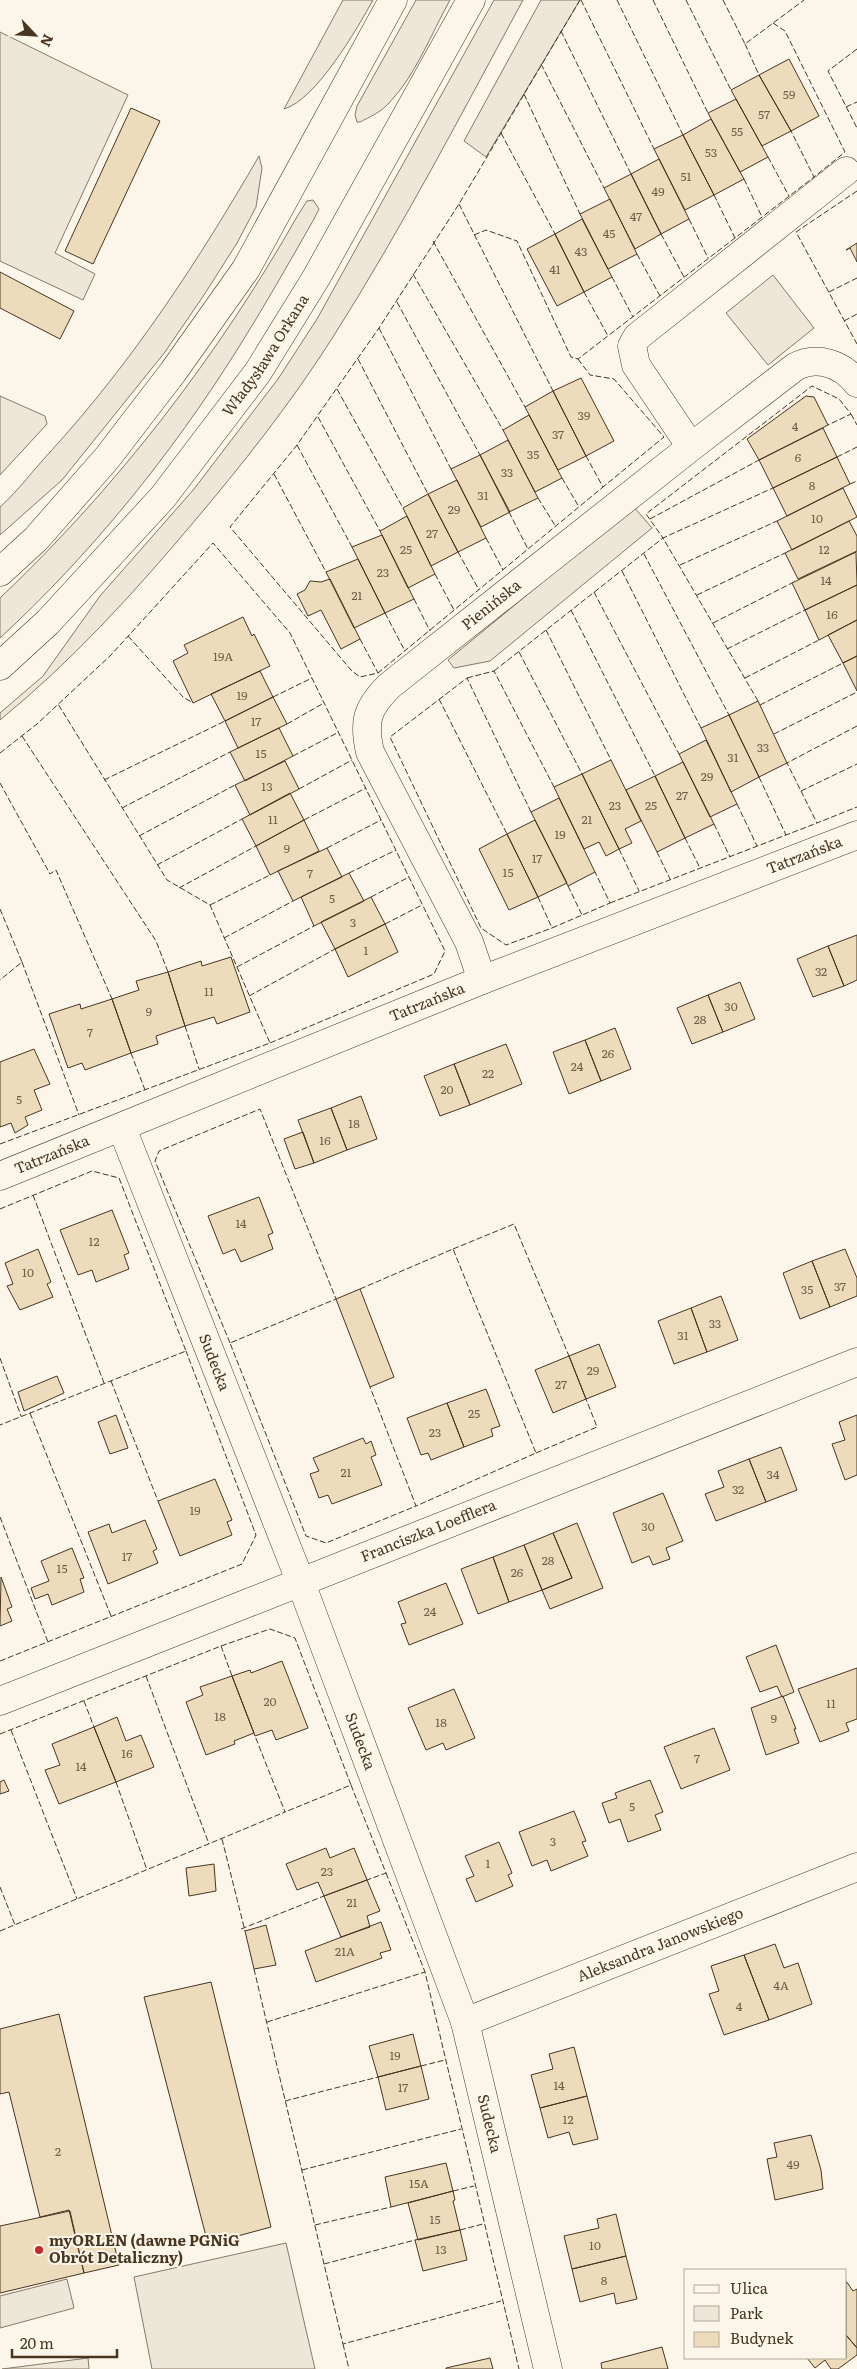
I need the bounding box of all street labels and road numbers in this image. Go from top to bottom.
street label: Władysława Orkana [215,288,314,421]
street label: Pienińska [456,572,526,635]
street label: Tatrzańska [763,829,846,879]
street label: Tatrzańska [385,975,469,1027]
street label: Tatrzańska [10,1128,93,1179]
street label: Sudecka [194,1330,238,1395]
street label: Franciszka Loefflera [357,1492,500,1567]
street label: Sudecka [340,1709,383,1774]
street label: Aleksandra Janowskiego [573,1900,747,1987]
street label: Sudecka [473,2091,509,2156]

